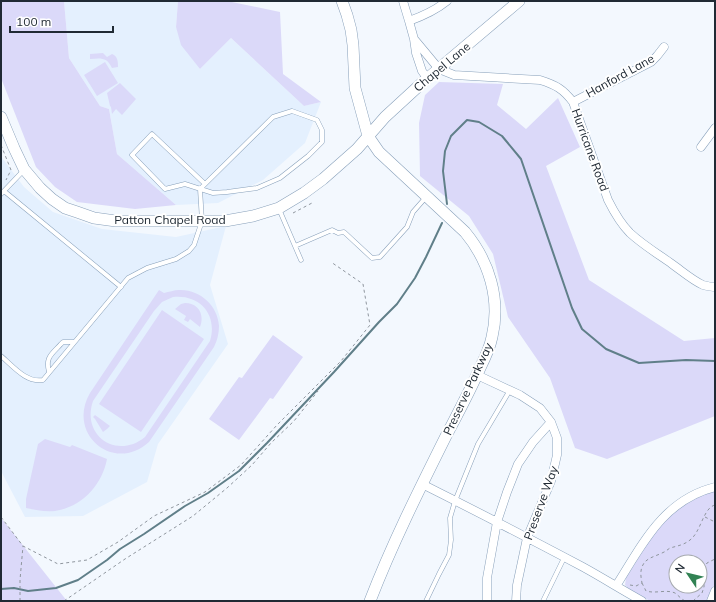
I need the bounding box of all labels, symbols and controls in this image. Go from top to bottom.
scale bar [10,8,113,34]
text: 100 m [16,14,51,29]
street label: Chapel Lane [410,39,473,95]
street label: Hanford Lane [583,51,657,101]
street label: Hurricane Road [569,106,612,193]
street label: Patton Chapel Road [114,212,226,227]
street label: Preserve Parkway [440,340,496,438]
street label: Preserve Way [520,463,561,542]
north arrow [668,554,708,594]
text: N [672,561,688,576]

